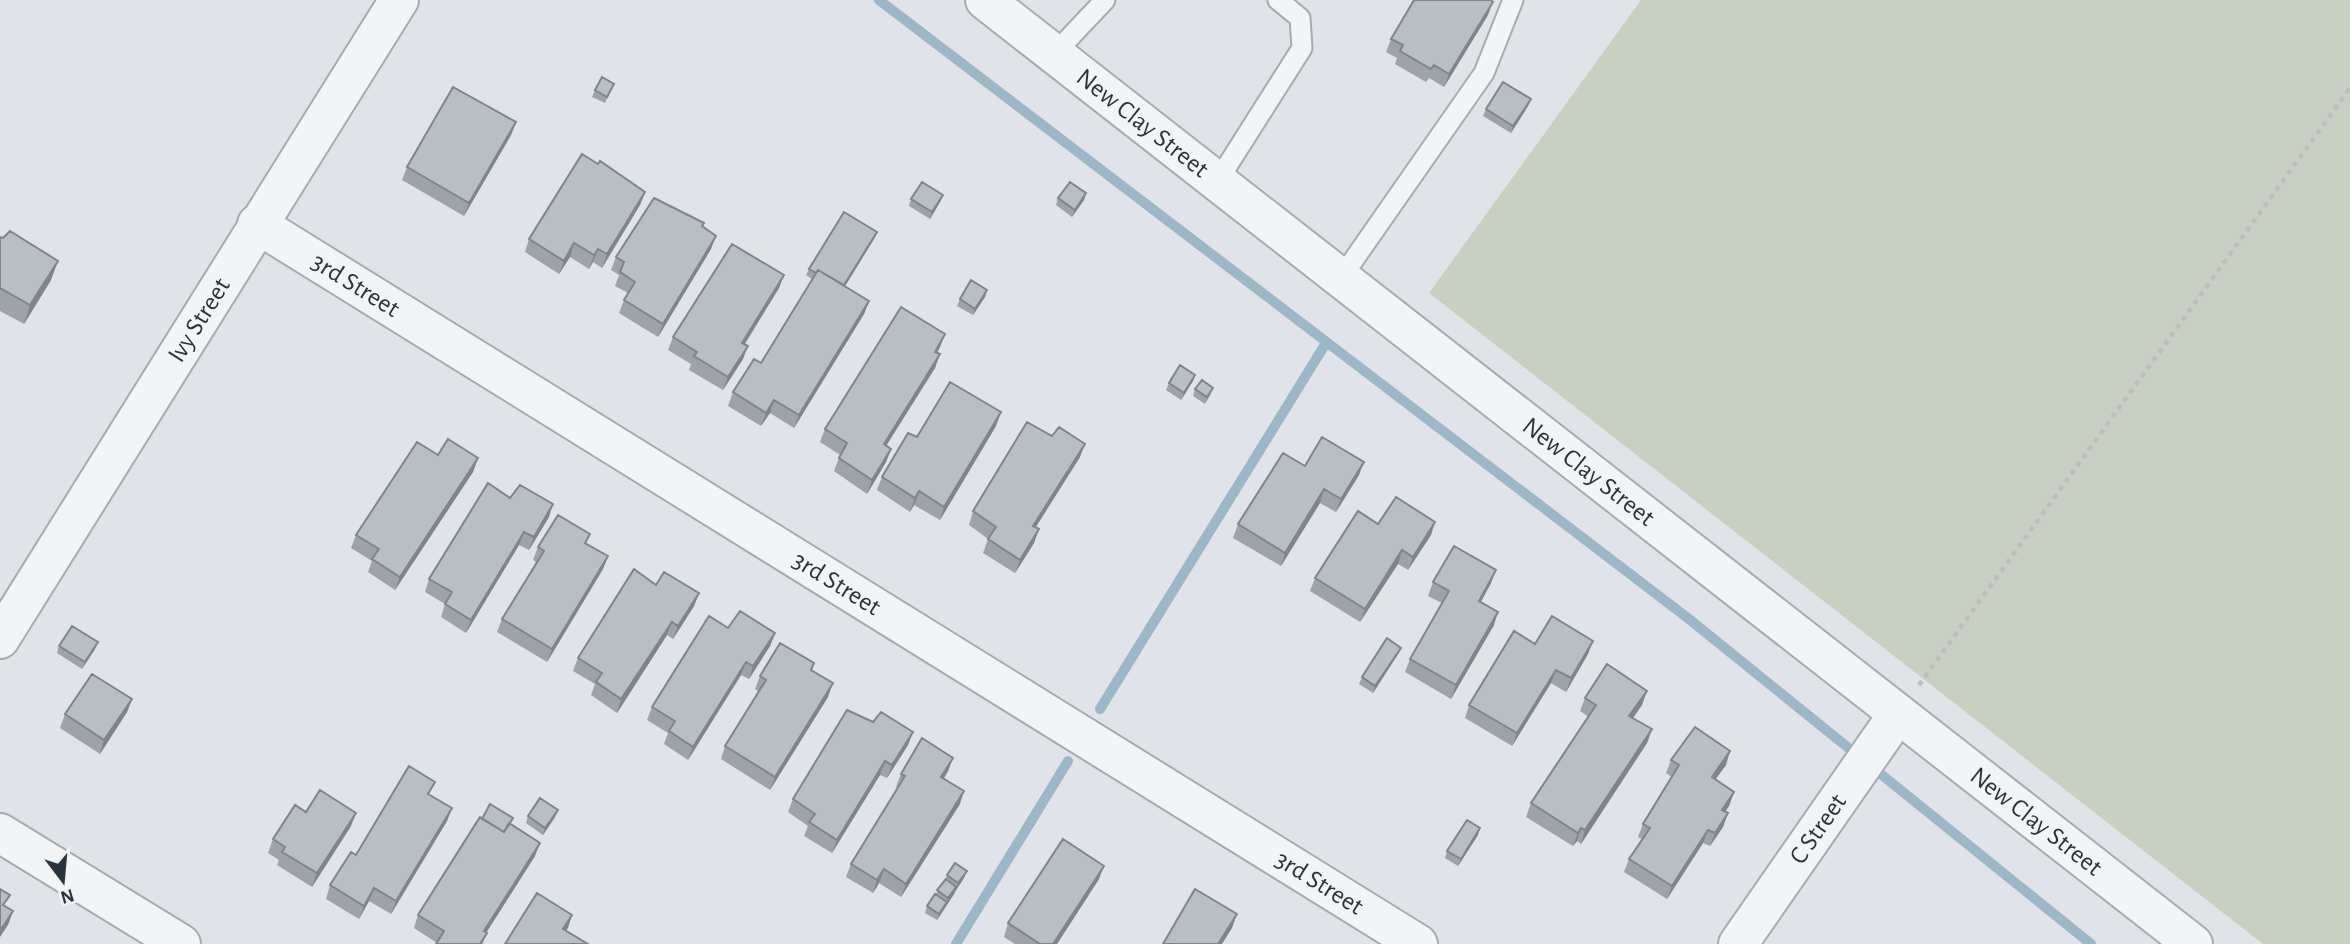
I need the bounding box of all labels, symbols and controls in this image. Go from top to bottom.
street label: New Clay Street [1072,64,1213,182]
street label: 3rd Street [307,248,404,322]
street label: Ivy Street [163,273,235,367]
street label: New Clay Street [1518,412,1659,531]
street label: 3rd Street [788,547,885,620]
street label: New Clay Street [1965,762,2107,881]
street label: C Street [1785,789,1851,869]
north arrow [28,846,98,916]
street label: 3rd Street [1271,846,1368,920]
text: N [58,885,76,907]

